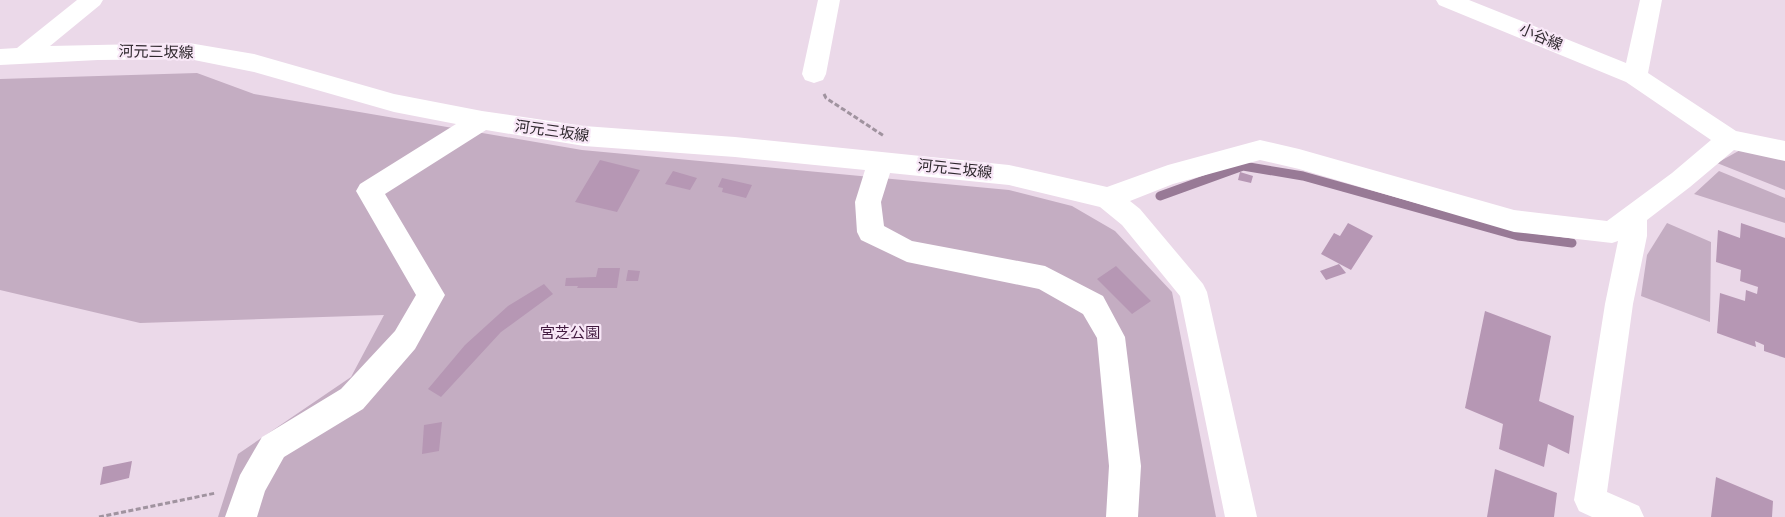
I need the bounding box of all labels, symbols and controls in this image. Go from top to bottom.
street label: 小谷線 [1516,19,1566,55]
street label: 河元三坂線 [118,41,194,63]
street label: 河元三坂線 [513,116,591,146]
street label: 河元三坂線 [917,155,993,183]
park label: 宮芝公園 [540,323,600,343]

